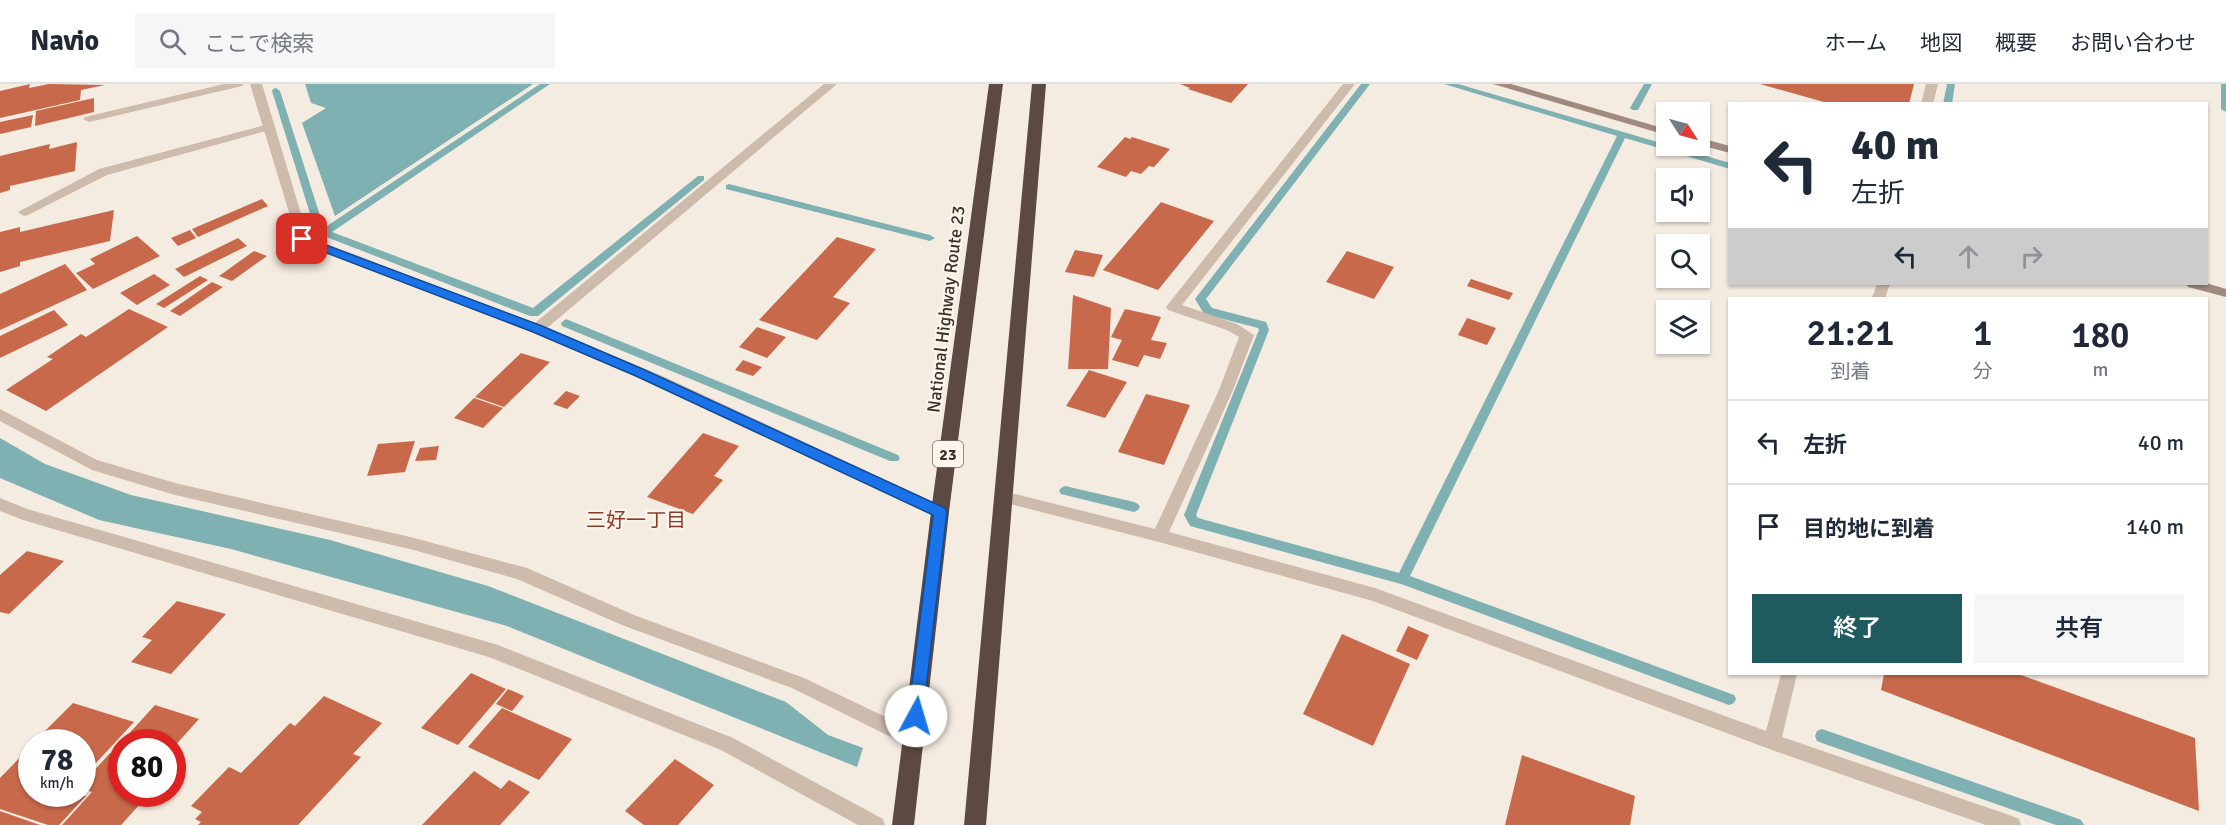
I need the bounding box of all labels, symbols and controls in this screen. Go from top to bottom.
search box [135,14,555,68]
text: Navio [30,24,99,58]
icon: search [156,25,189,58]
text: ここで検索 [204,30,314,57]
text: ホーム [1825,30,1887,56]
text: 地図 [1920,30,1962,56]
text: 概要 [1995,30,2037,56]
text: お問い合わせ [2070,30,2196,56]
north arrow [1656,102,1710,156]
map controls [1656,102,1710,354]
text: 40 m [1851,120,1940,171]
icon: left [1752,126,1830,204]
button: sound [1656,168,1710,222]
text: 左折 [1851,177,1905,210]
street label: National Highway Route 23 [922,204,970,414]
pin [276,213,327,264]
icon: arrive [285,222,318,255]
button: search [1656,234,1710,288]
icon: left [1889,240,1922,273]
icon: ahead [1952,240,1985,273]
icon: right [2015,240,2048,273]
button: layers [1656,300,1710,354]
text: 21:21 [1806,311,1894,356]
text: 1 [1973,311,1993,356]
text: 180 [2071,313,2130,358]
text: m [2092,357,2108,382]
text: 到着 [1830,359,1870,384]
text: 分 [1973,359,1993,384]
icon: left [1752,426,1785,459]
text: 40 m [2138,429,2184,456]
text: 左折 [1803,431,1847,458]
road number: 23 [933,441,963,467]
district label: 三好一丁目 [586,508,686,533]
icon: arrive [1752,510,1785,543]
text: 140 m [2126,513,2184,540]
text: 目的地に到着 [1803,515,1935,542]
button: 終了 [1752,594,1962,663]
button: 共有 [1974,594,2184,663]
position arrow [884,684,948,748]
speed limit sign: 80 [108,729,186,807]
text: 78 [41,742,73,779]
text: km/h [40,774,74,792]

